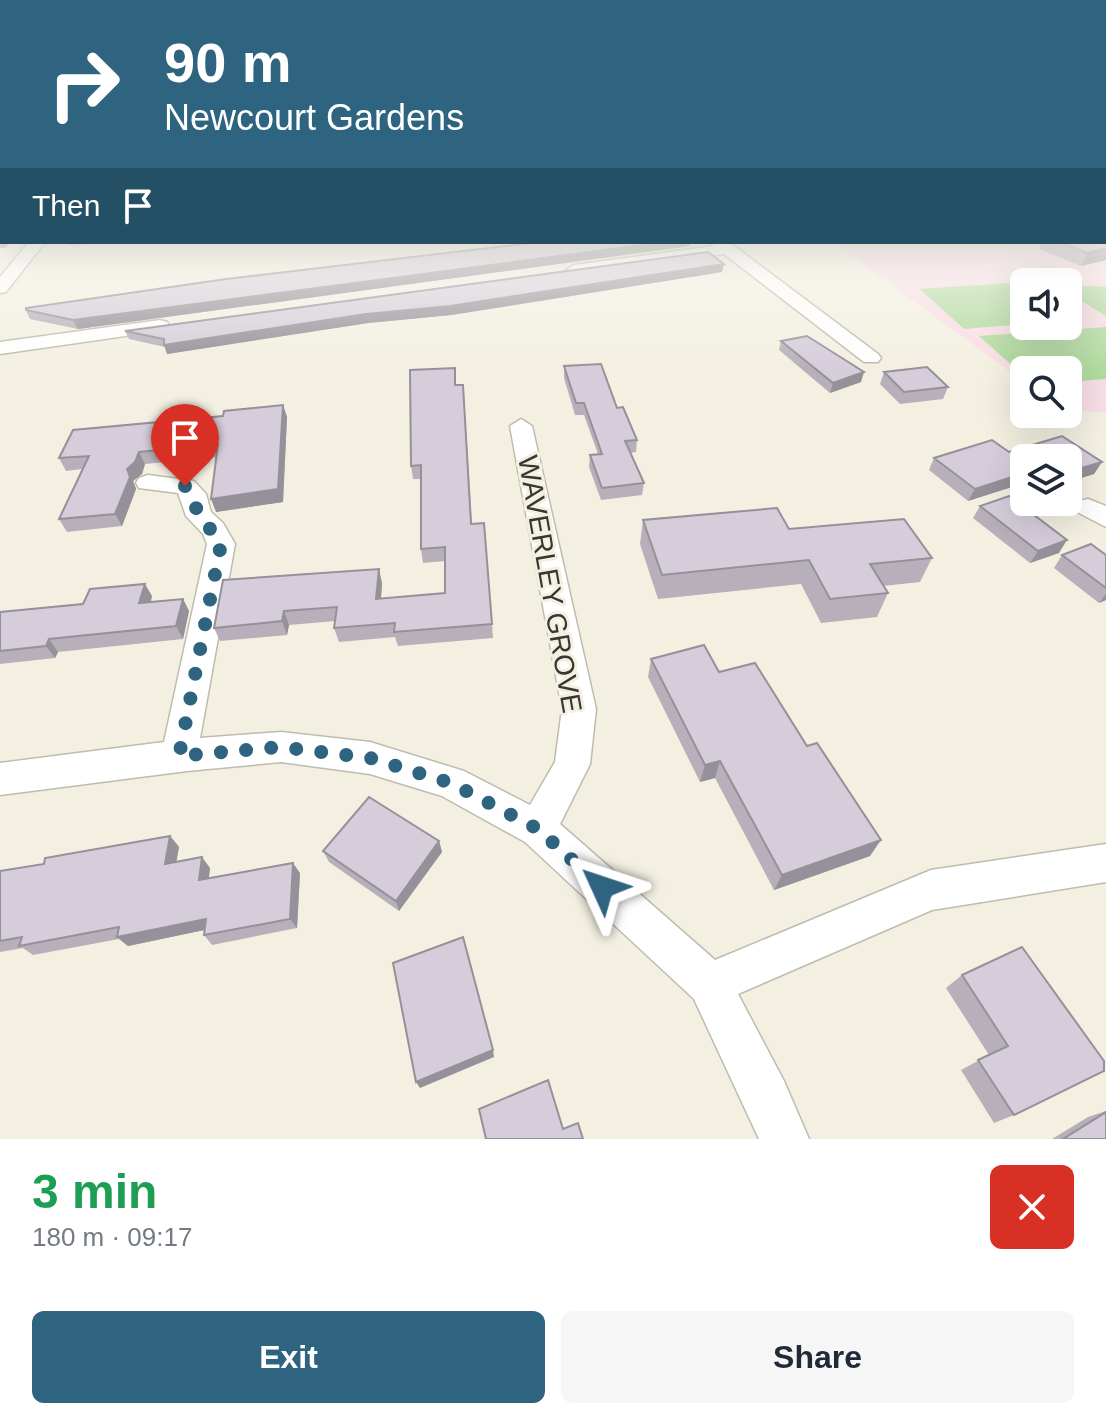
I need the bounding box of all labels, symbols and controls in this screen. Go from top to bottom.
text: 90 m [164,31,292,94]
icon: right [32,32,136,136]
text: Newcourt Gardens [164,97,464,138]
icon: arrive [116,184,160,228]
text: Then [32,189,100,222]
map controls [1010,268,1082,516]
button: sound [1010,268,1082,340]
button: search [1010,356,1082,428]
pin [151,404,219,486]
icon: arrive [163,416,207,460]
button: layers [1010,444,1082,516]
street label: WAVERLEY GROVE [512,453,588,715]
position arrow [560,845,644,929]
text: 3 min [32,1165,157,1218]
button: close [990,1165,1074,1249]
text: 180 m · 09:17 [32,1222,192,1252]
button: Exit [32,1311,545,1403]
button: Share [561,1311,1074,1403]

